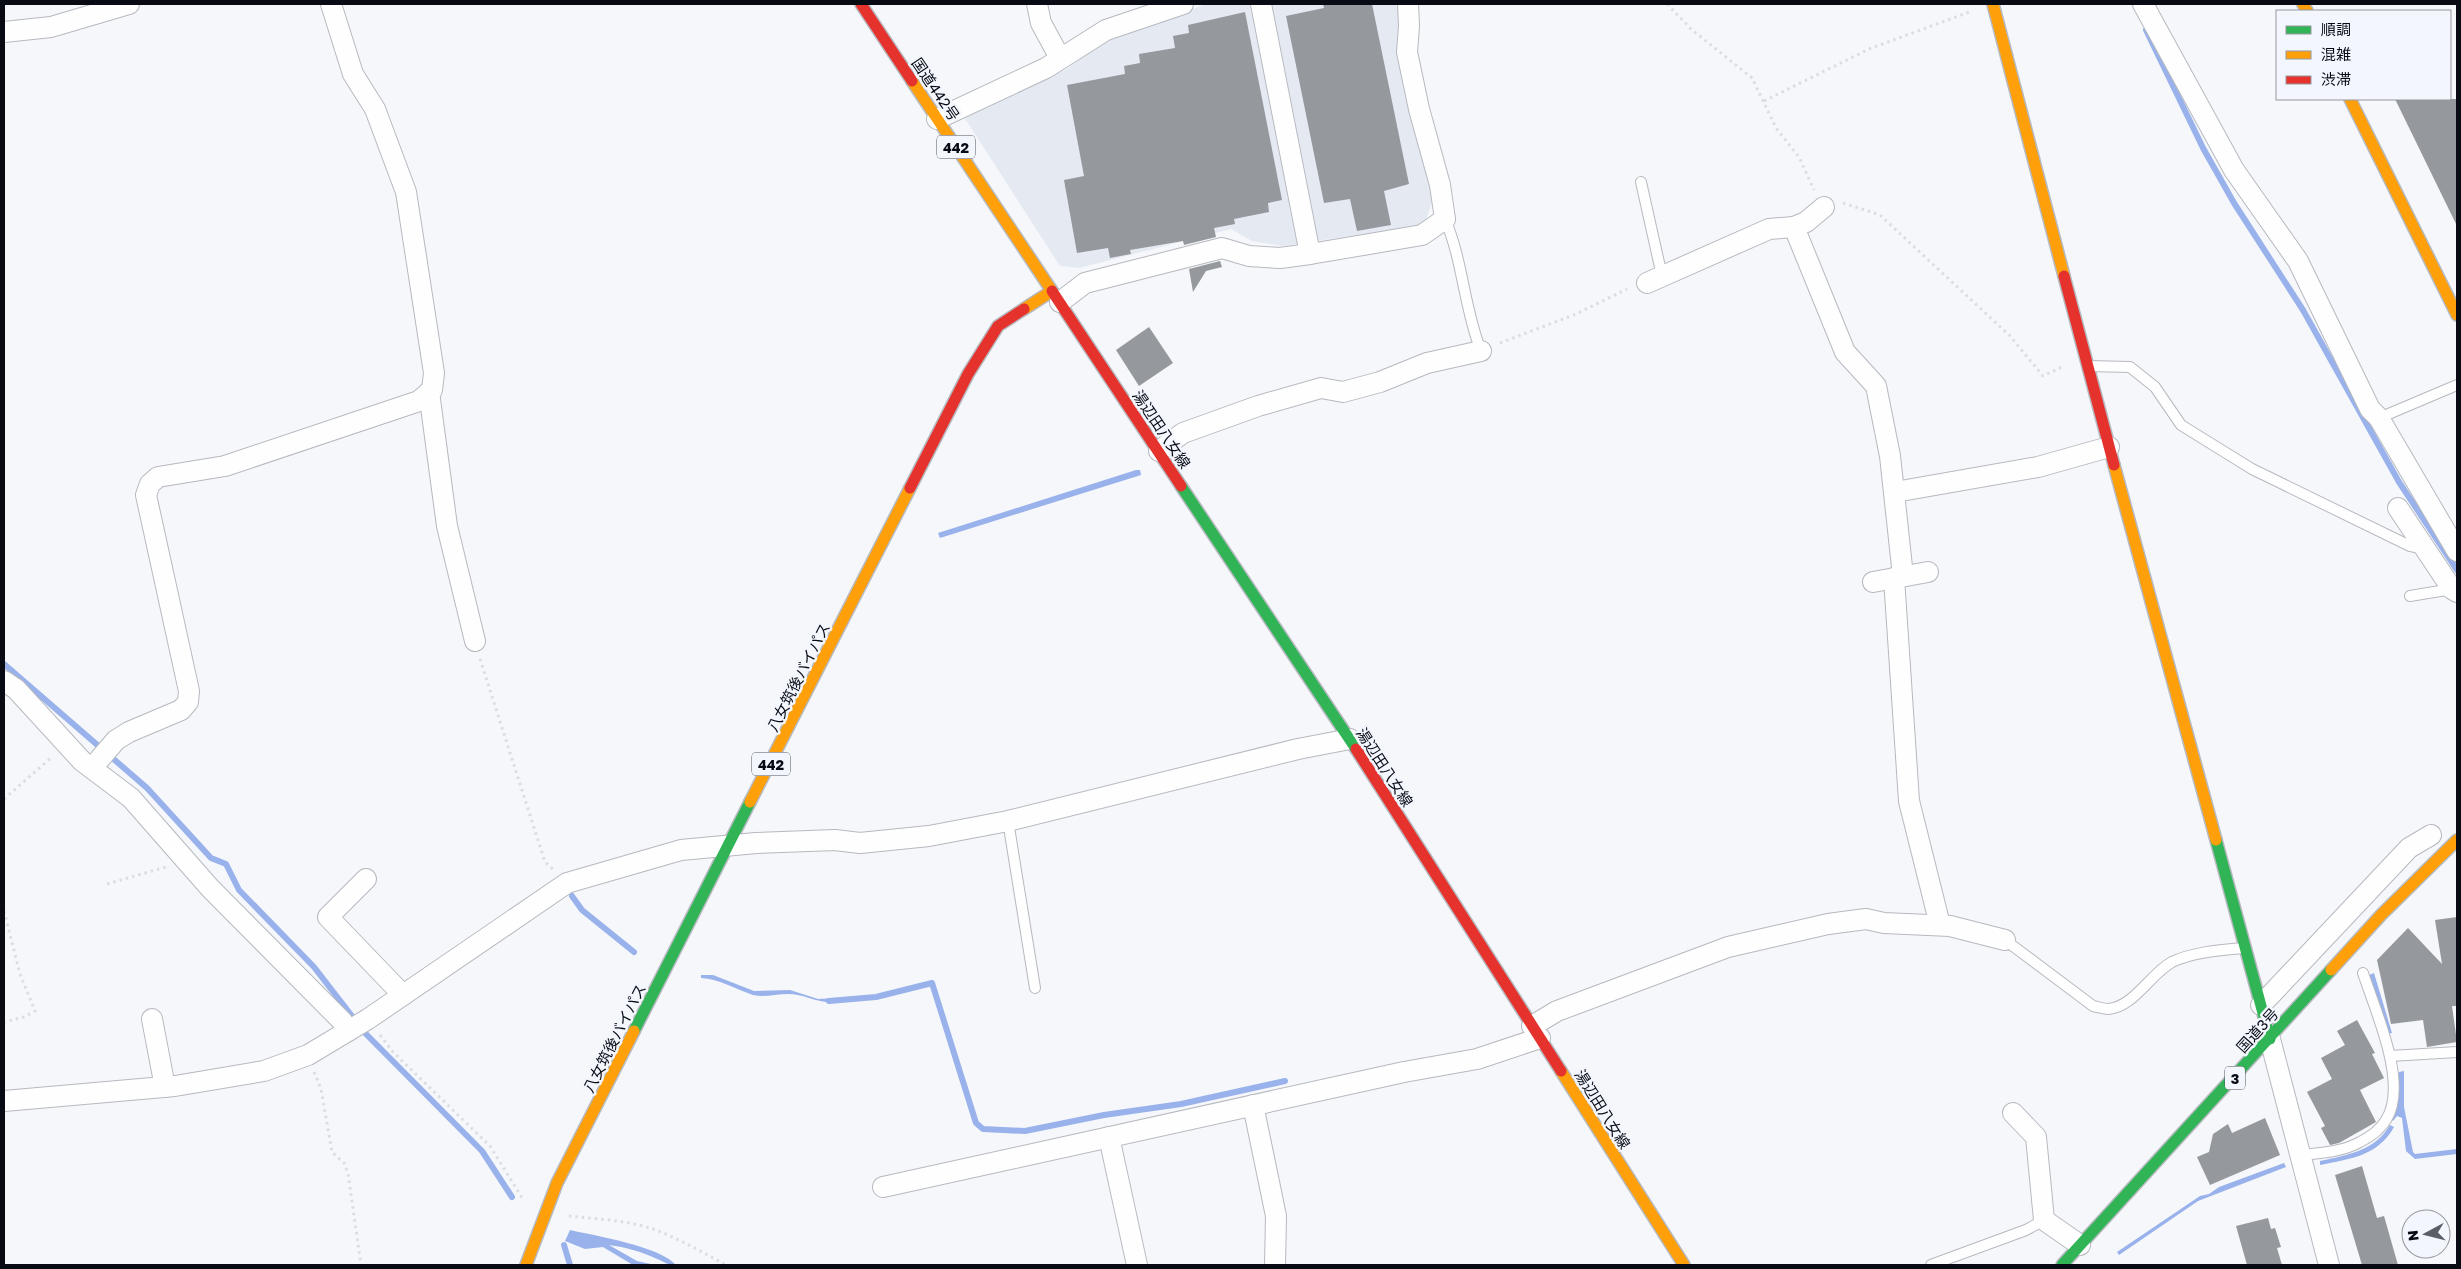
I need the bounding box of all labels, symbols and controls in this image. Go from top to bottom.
legend [2276,10,2451,100]
text: 順調 [2321,20,2351,38]
text: 混雑 [2321,45,2351,63]
street label: 国道442号 [908,54,964,124]
text: 渋滞 [2321,70,2351,88]
road number: 442 [937,136,975,158]
street label: 湯辺田八女線 [1129,387,1195,471]
street label: 八女筑後バイパス [763,620,833,734]
street label: 湯辺田八女線 [1353,724,1417,810]
road number: 442 [752,752,790,776]
street label: 八女筑後バイパス [579,981,649,1095]
street label: 国道3号 [2232,1004,2282,1056]
street label: 湯辺田八女線 [1572,1066,1634,1152]
road number: 3 [2225,1066,2245,1090]
north arrow [2401,1209,2451,1259]
text: N [2404,1229,2422,1242]

